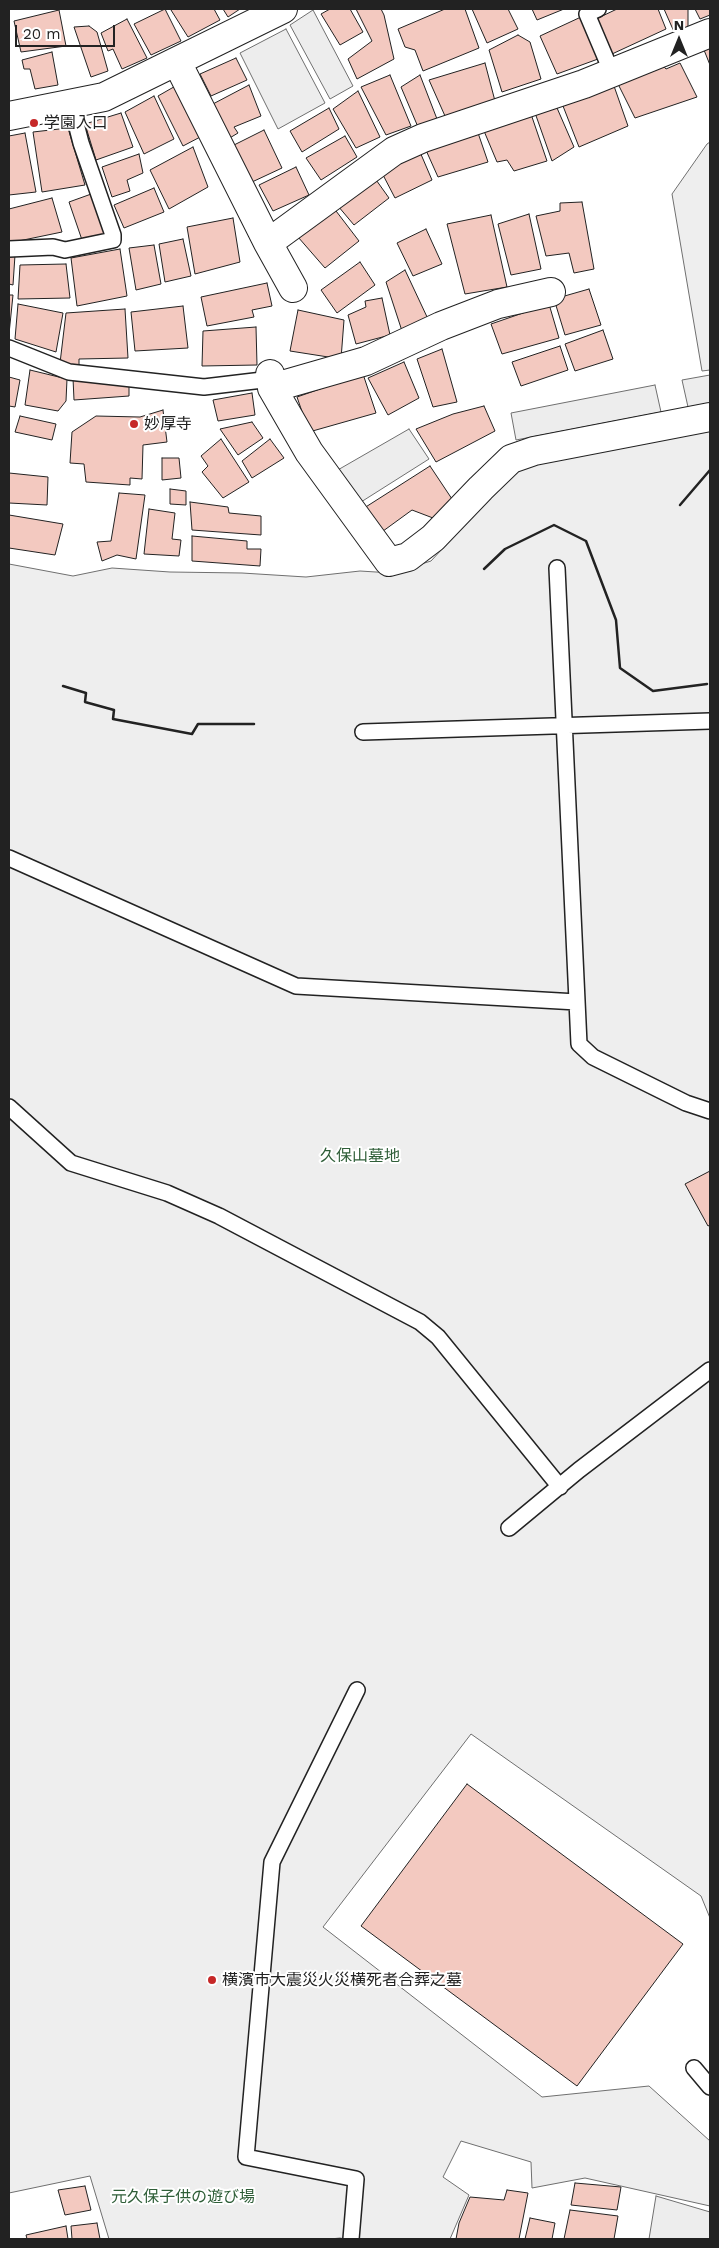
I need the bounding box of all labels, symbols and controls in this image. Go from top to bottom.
scale bar [18,15,118,47]
north arrow [654,15,704,65]
text: N [674,17,684,33]
text: 20 m [23,25,61,43]
place label: 学園入口 [44,113,108,133]
marker: 学園入口 [28,117,40,129]
place label: 妙厚寺 [144,414,192,434]
marker: 妙厚寺 [128,418,140,430]
park label: 久保山墓地 [320,1146,400,1166]
place label: 横濱市大震災火災横死者合葬之墓 [222,1970,462,1990]
marker: 横濱市大震災火災横死者合葬之墓 [206,1974,218,1986]
park label: 元久保子供の遊び場 [111,2187,255,2207]

